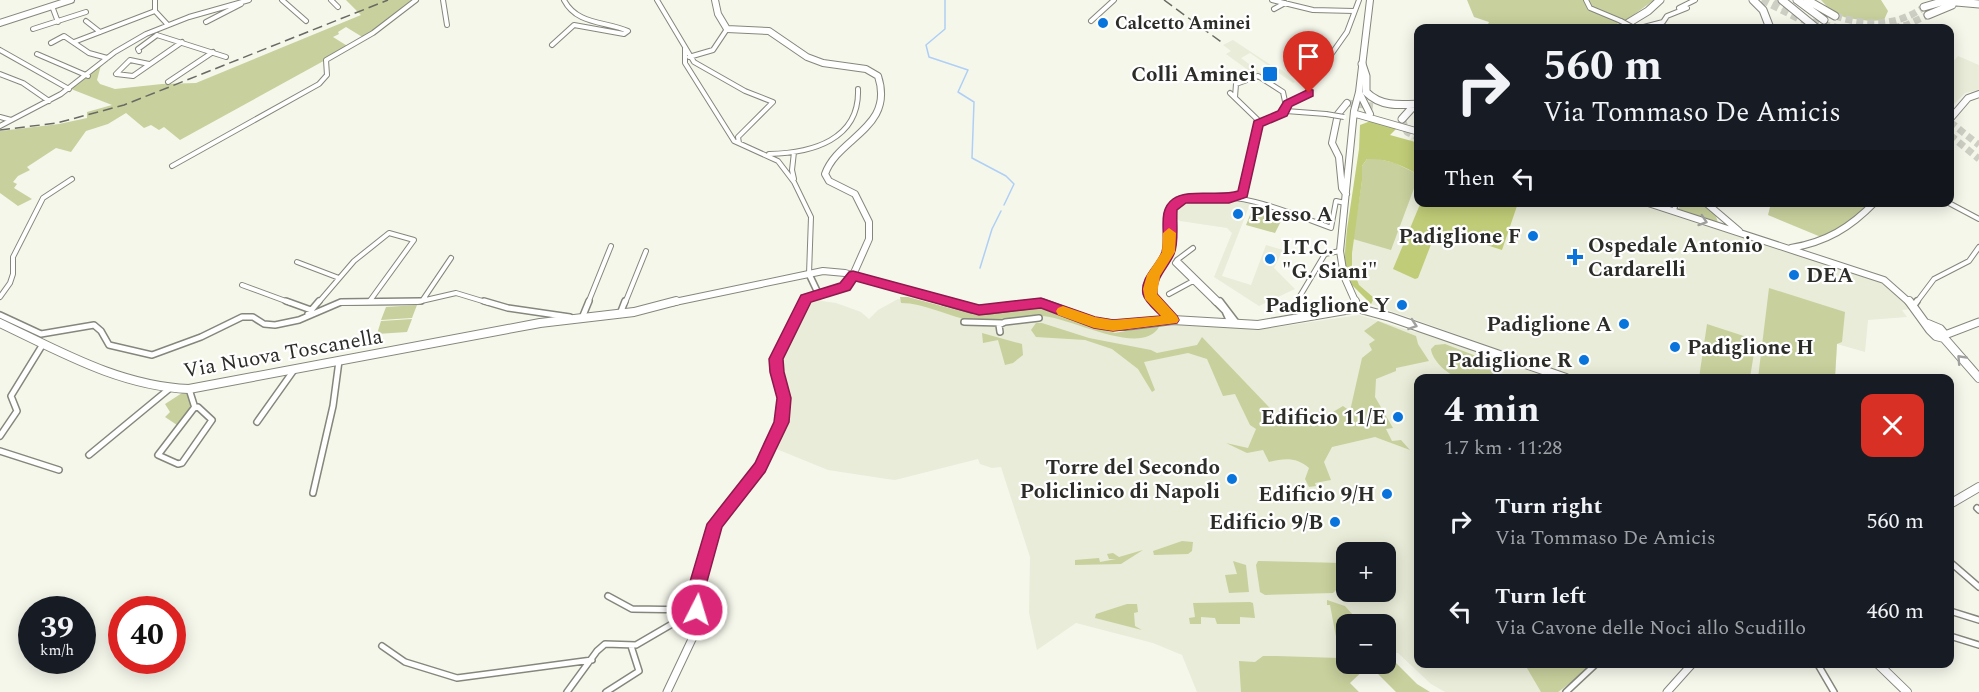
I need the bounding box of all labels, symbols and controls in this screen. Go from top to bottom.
place label: Calcetto Aminei [1115,10,1251,37]
marker: Calcetto Aminei [1096,16,1110,30]
pin [1283,31,1334,93]
text: 560 m [1543,35,1662,98]
icon: arrive [1292,40,1325,73]
icon: right [1444,48,1522,126]
place label: Colli Aminei [1131,59,1256,91]
marker: Colli Aminei [1261,65,1279,83]
text: Via Tommaso De Amicis [1543,92,1841,134]
text: Then [1444,162,1495,195]
icon: left [1507,162,1540,195]
place label: Plesso A [1250,199,1333,231]
marker: Plesso A [1231,207,1245,221]
one-way arrow [1697,214,1708,226]
place label: Padiglione F [1399,221,1521,253]
marker: Padiglione F [1526,229,1540,243]
place label: Ospedale Antonio Cardarelli [1588,230,1763,286]
place label: I.T.C. "G. Siani" [1282,232,1377,288]
marker: Ospedale Antonio Cardarelli [1566,248,1584,266]
marker: I.T.C. "G. Siani" [1263,252,1277,266]
place label: DEA [1806,260,1853,292]
marker: DEA [1787,268,1801,282]
place label: Padiglione Y [1265,290,1390,322]
marker: Padiglione Y [1395,298,1409,312]
place label: Padiglione A [1487,309,1612,341]
one-way arrow [1407,317,1418,330]
marker: Padiglione A [1617,317,1631,331]
street label: Via Nuova Toscanella [181,321,386,387]
place label: Padiglione H [1687,332,1814,364]
marker: Padiglione H [1668,340,1682,354]
place label: Padiglione R [1447,345,1573,377]
marker: Padiglione R [1577,353,1591,367]
one-way arrow [1957,355,1968,366]
text: 4 min [1444,383,1540,438]
button: close [1861,394,1924,457]
place label: Edificio 11/E [1261,402,1386,434]
marker: Edificio 11/E [1391,410,1405,424]
text: 1.7 km · 11:28 [1444,433,1562,463]
place label: Torre del Secondo Policlinico di Napoli [1020,452,1220,508]
marker: Torre del Secondo Policlinico di Napoli [1225,472,1239,486]
place label: Edificio 9/H [1258,479,1375,511]
marker: Edificio 9/H [1380,487,1394,501]
text: Turn right [1495,490,1602,523]
icon: right [1444,505,1477,538]
text: 560 m [1867,505,1924,538]
place label: Edificio 9/B [1209,507,1323,539]
marker: Edificio 9/B [1328,515,1342,529]
text: Via Tommaso De Amicis [1495,523,1716,553]
map controls [1336,542,1396,674]
button: + [1336,542,1396,602]
position arrow [665,578,729,642]
text: Turn left [1495,580,1587,613]
icon: left [1444,595,1477,628]
text: 460 m [1867,595,1924,628]
speed limit sign: 40 [108,596,186,674]
text: 39 [40,605,74,651]
text: Via Cavone delle Noci allo Scudillo [1495,613,1806,643]
button: − [1336,614,1396,674]
text: km/h [40,639,74,662]

